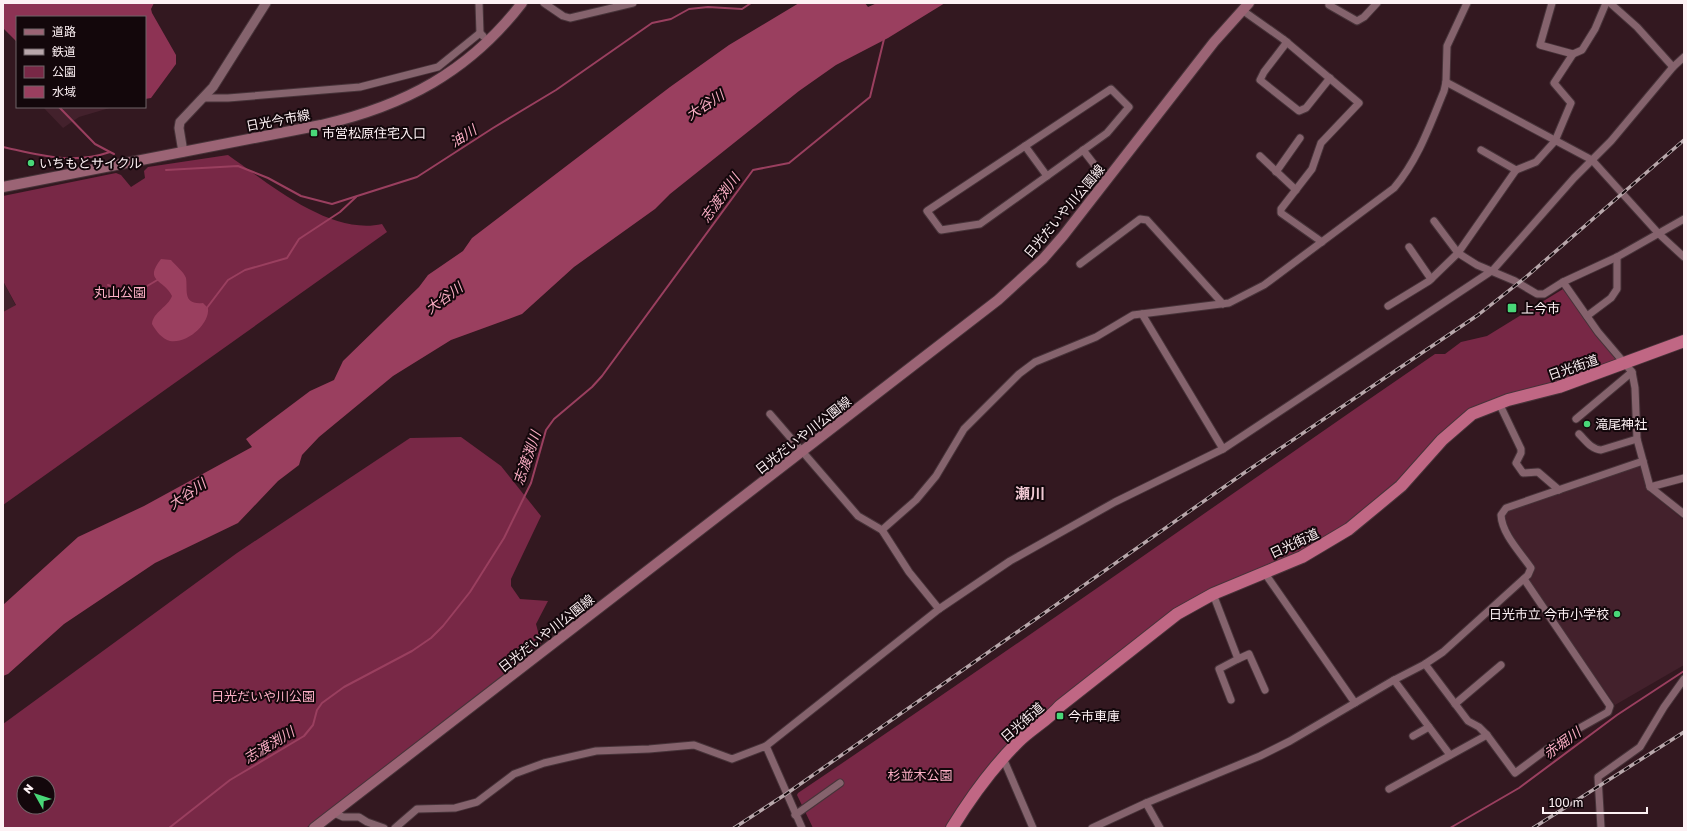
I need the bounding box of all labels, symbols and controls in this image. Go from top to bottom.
legend [16,16,146,108]
text: 道路 [52,24,76,39]
text: 鉄道 [52,44,76,59]
text: 公園 [52,64,76,79]
text: 水域 [52,84,76,99]
water label: 大谷川 [682,85,729,123]
street label: 日光今市線 [245,106,311,134]
water label: 油川 [446,120,481,150]
place label: 市営松原住宅入口 [322,125,426,141]
marker: 市営松原住宅入口 [309,128,319,138]
place label: いちもとサイクル [39,155,142,171]
marker: いちもとサイクル [26,158,36,168]
street label: 日光だいや川公園線 [1020,161,1108,261]
water label: 志渡渕川 [696,168,744,225]
water label: 大谷川 [422,277,467,317]
park label: 丸山公園 [94,284,146,300]
place label: 上今市 [1521,300,1560,316]
marker: 上今市 [1506,302,1518,314]
street label: 日光街道 [1546,351,1600,383]
street label: 日光だいや川公園線 [752,393,854,477]
place label: 滝尾神社 [1595,416,1647,432]
marker: 滝尾神社 [1582,419,1592,429]
water label: 志渡渕川 [509,427,544,487]
water label: 大谷川 [165,474,211,512]
district label: 瀬川 [1015,484,1045,502]
street label: 日光街道 [1267,525,1321,561]
street label: 日光だいや川公園線 [495,591,597,675]
place label: 日光市立 今市小学校 [1489,606,1609,622]
marker: 日光市立 今市小学校 [1612,609,1622,619]
park label: 日光だいや川公園 [211,688,315,704]
street label: 日光街道 [997,699,1047,745]
place label: 今市車庫 [1068,708,1120,724]
marker: 今市車庫 [1055,711,1065,721]
water label: 志渡渕川 [240,722,299,766]
water label: 赤堀川 [1540,722,1585,762]
park label: 杉並木公園 [887,767,953,783]
north arrow [16,775,56,815]
text: N [20,781,36,796]
scale bar [1543,789,1647,815]
text: 100 m [1549,795,1583,810]

